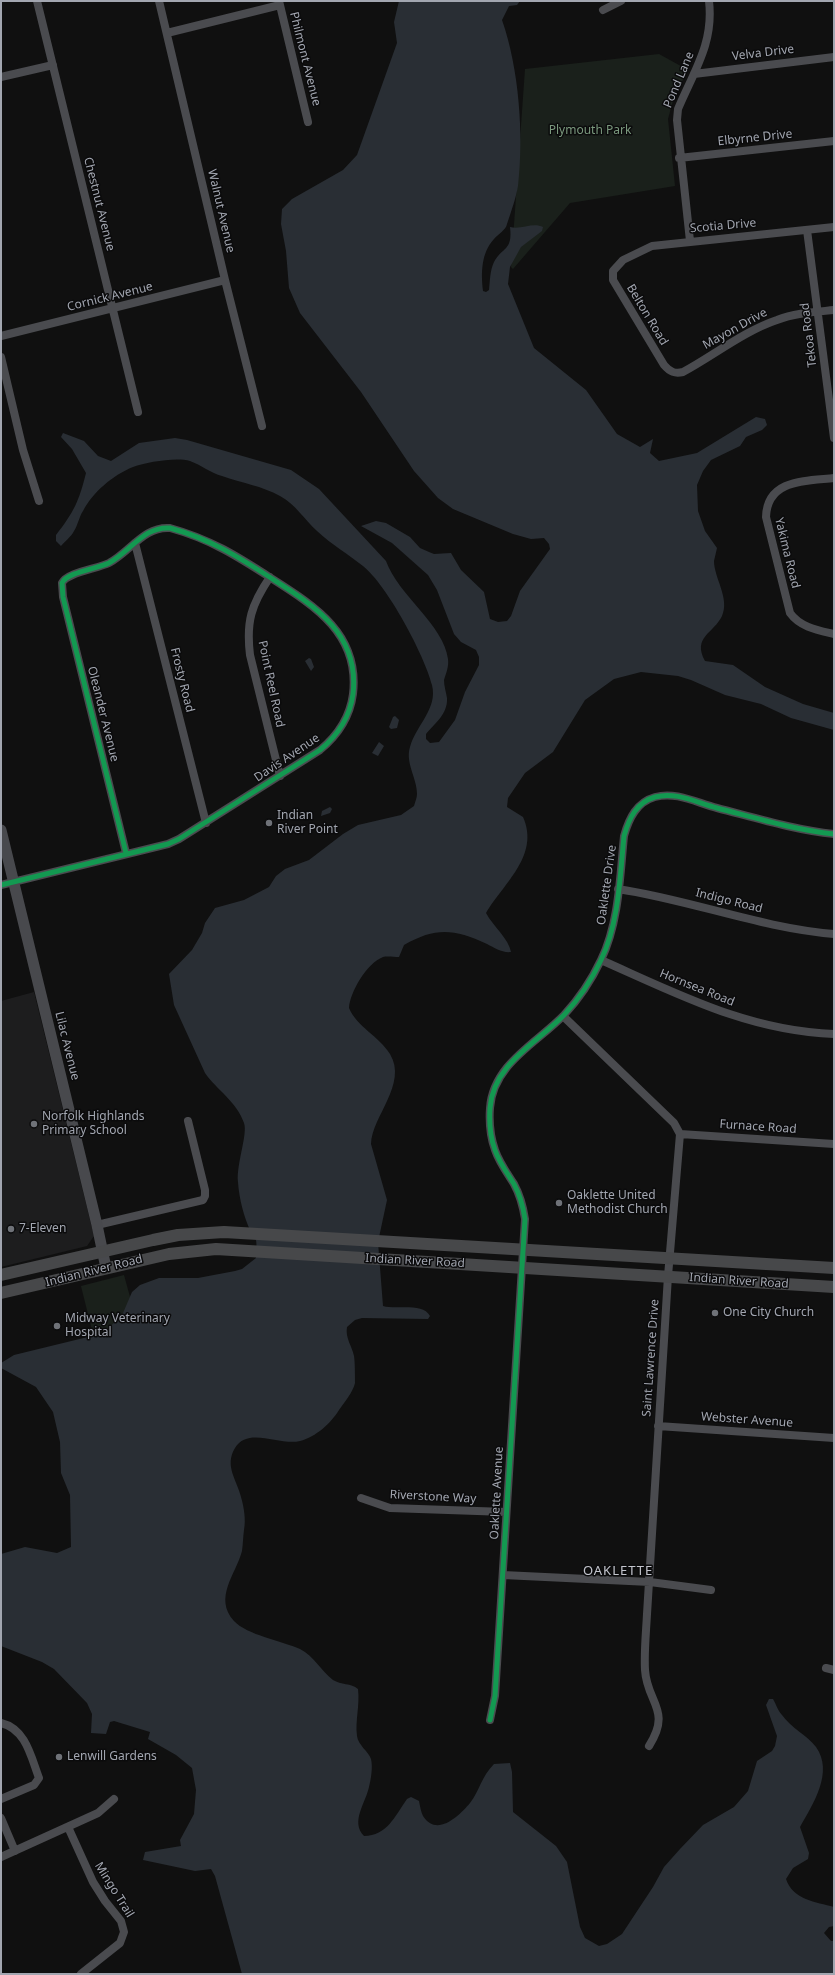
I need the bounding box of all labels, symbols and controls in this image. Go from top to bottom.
street label: Philmont Avenue [286,11,324,107]
street label: Velva Drive [731,42,795,64]
street label: Pond Lane [661,50,697,110]
park label: Plymouth Park [549,124,631,138]
street label: Elbyrne Drive [717,127,793,149]
street label: Chestnut Avenue [80,156,118,252]
street label: Walnut Avenue [204,168,238,254]
street label: Scotia Drive [689,216,757,236]
street label: Cornick Avenue [66,279,154,315]
street label: Belton Road [623,282,671,348]
street label: Tekoa Road [798,302,820,368]
street label: Mayon Drive [700,305,770,353]
street label: Yakima Road [771,516,803,590]
street label: Point Reel Road [255,639,287,729]
street label: Frosty Road [167,646,197,714]
street label: Oleander Avenue [84,665,122,763]
street label: Davis Avenue [252,731,322,785]
place label: Indian River Point [277,809,338,837]
marker: Indian River Point [264,818,274,828]
street label: Oaklette Drive [594,844,620,926]
street label: Indigo Road [694,886,764,916]
street label: Hornsea Road [657,966,737,1010]
street label: Lilac Avenue [52,1010,82,1082]
place label: Norfolk Highlands Primary School [42,1110,145,1138]
street label: Furnace Road [719,1117,797,1137]
marker: Norfolk Highlands Primary School [29,1119,39,1129]
place label: Oaklette United Methodist Church [567,1189,668,1217]
marker: Oaklette United Methodist Church [554,1198,564,1208]
place label: 7-Eleven [19,1222,66,1236]
marker: 7-Eleven [6,1224,16,1234]
street label: Indian River Road [365,1251,465,1271]
street label: Indian River Road [44,1252,144,1290]
street label: Indian River Road [689,1270,789,1292]
street label: Saint Lawrence Drive [640,1299,662,1417]
place label: One City Church [723,1306,814,1320]
marker: One City Church [710,1308,720,1318]
place label: Midway Veterinary Hospital [65,1312,170,1340]
marker: Midway Veterinary Hospital [52,1321,62,1331]
street label: Webster Avenue [701,1410,793,1430]
street label: Oaklette Avenue [487,1446,507,1540]
street label: Riverstone Way [389,1488,477,1506]
district label: OAKLETTE [583,1563,653,1579]
place label: Lenwill Gardens [67,1750,157,1764]
marker: Lenwill Gardens [54,1752,64,1762]
street label: Mingo Trail [91,1860,137,1920]

